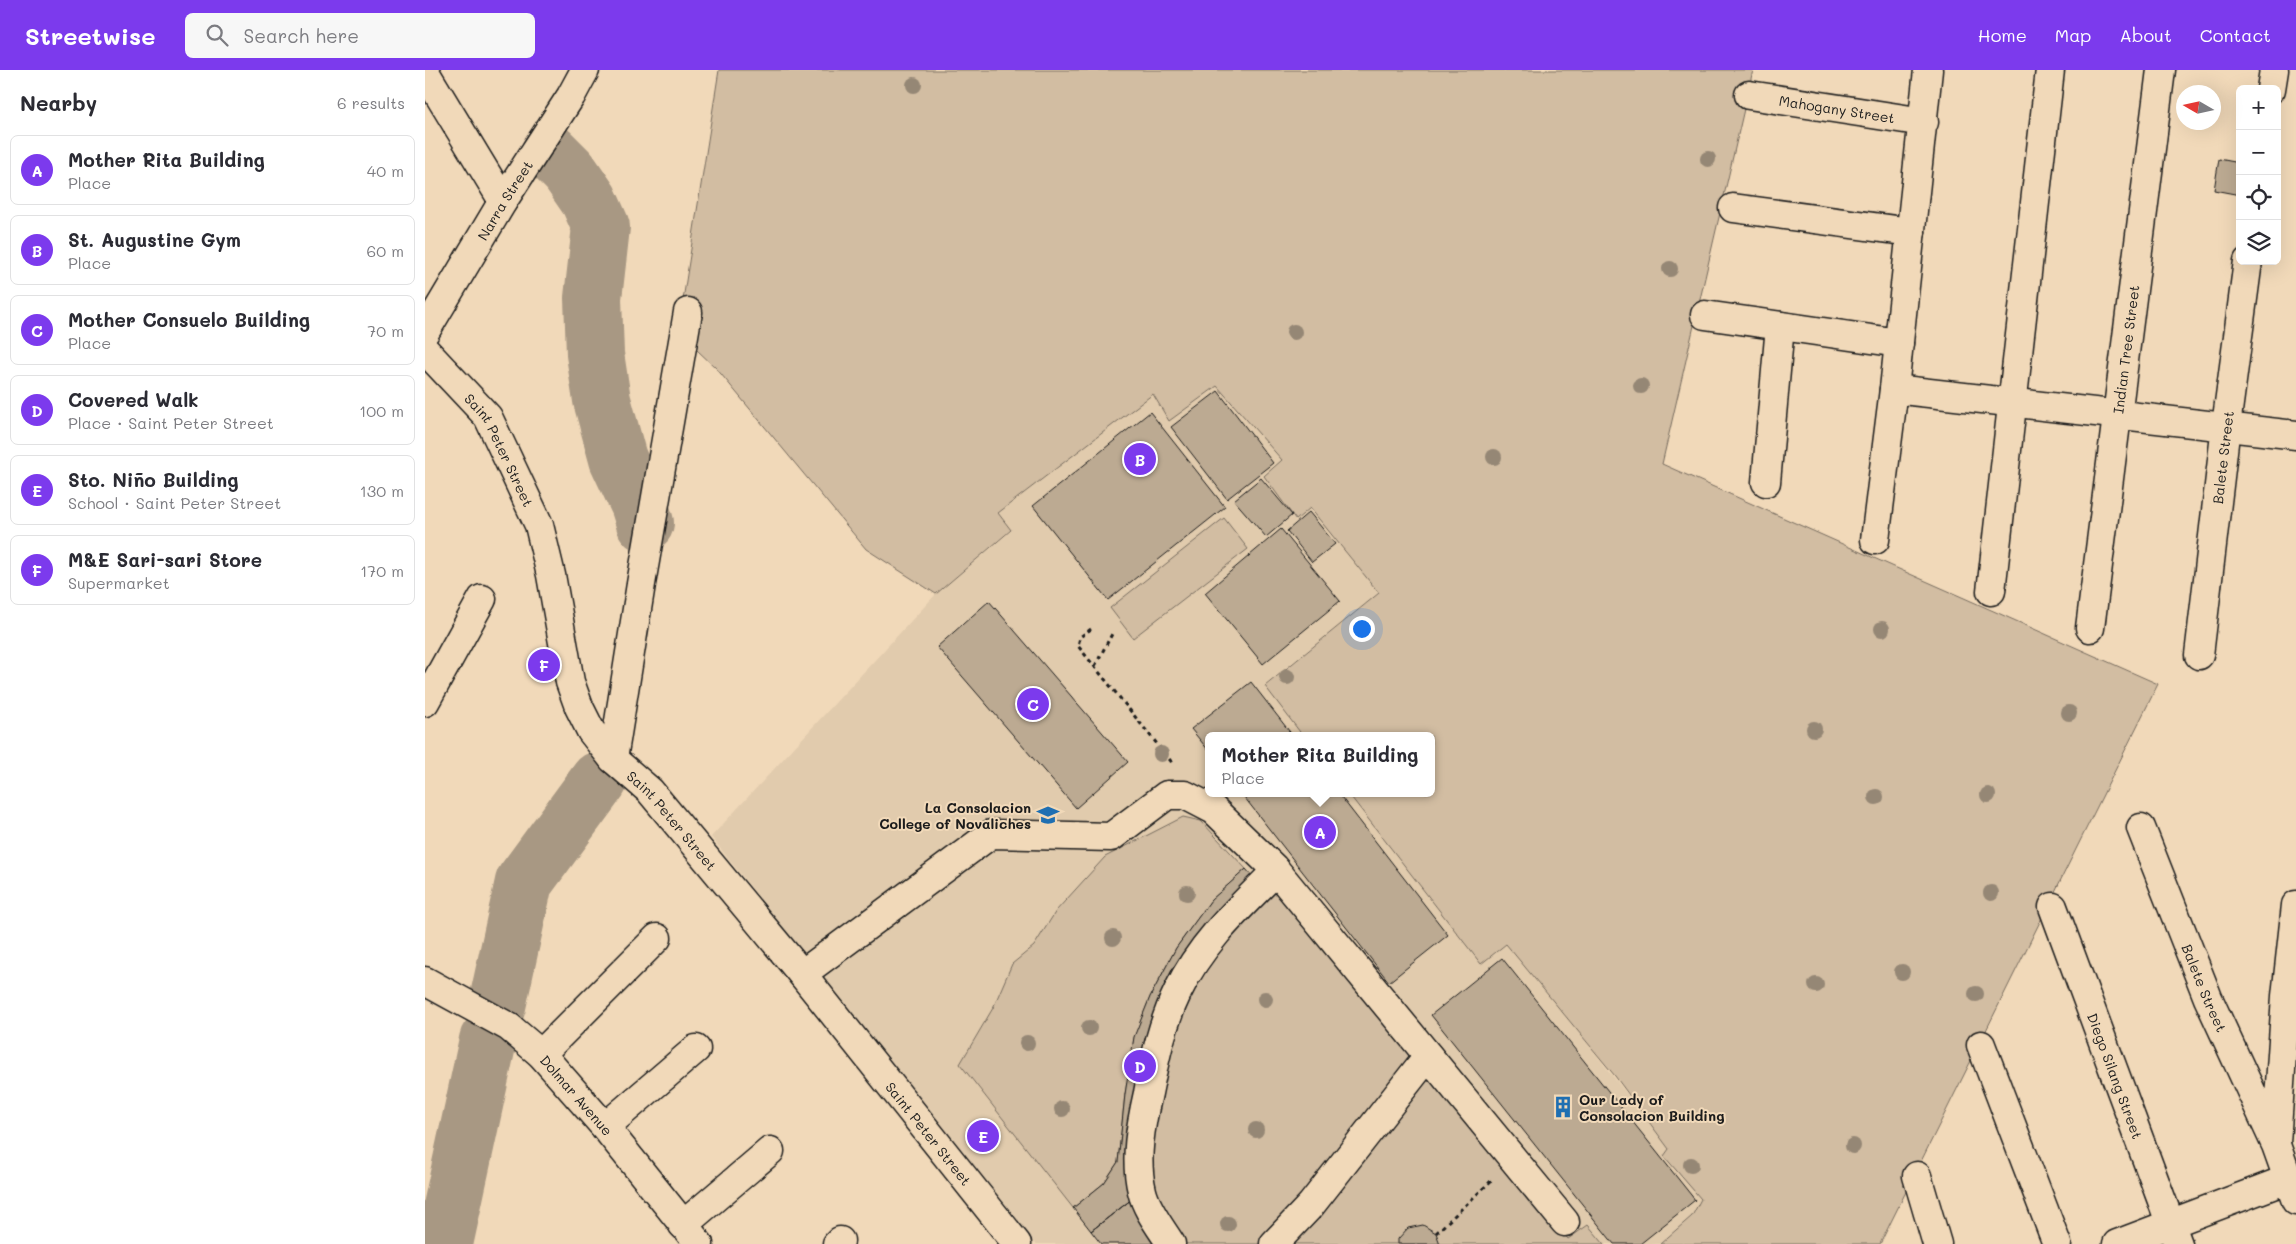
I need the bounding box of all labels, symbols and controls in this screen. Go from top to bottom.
search box [185,13,535,58]
text: Streetwise [25,20,155,51]
icon: search [203,21,231,49]
text: Search here [243,23,359,48]
text: Home [1978,23,2027,47]
text: Map [2055,23,2091,47]
text: About [2119,23,2172,47]
text: Contact [2200,23,2271,47]
north arrow [2176,85,2221,130]
map controls [2236,85,2281,265]
button: + [2236,85,2281,130]
text: Nearby [20,89,97,116]
street label: Mahogany Street [1778,90,1896,127]
text: 6 results [337,92,405,113]
button: − [2236,130,2281,175]
text: Mother Rita Building [68,147,265,172]
street label: Narra Street [472,156,537,244]
text: A [31,160,43,181]
text: 40 m [367,160,404,181]
text: Place [68,172,111,193]
button: locate [2236,175,2281,220]
button: layers [2236,220,2281,265]
text: St. Augustine Gym [68,227,241,252]
text: B [32,240,42,261]
text: 60 m [367,240,404,261]
text: Place [68,252,111,273]
street label: Indian Tree Street [2108,284,2143,415]
text: Mother Consuelo Building [68,307,310,332]
text: C [31,320,43,341]
text: 70 m [367,320,404,341]
text: Place [68,332,111,353]
text: Covered Walk [68,387,199,412]
street label: Saint Peter Street [461,389,538,509]
text: D [31,400,43,421]
text: 100 m [359,400,404,421]
street label: Balete Street [2207,410,2237,505]
text: Place · Saint Peter Street [68,412,274,433]
pin: B [1124,440,1156,478]
text: Sto. Niño Building [68,467,239,492]
text: E [32,480,42,501]
text: 130 m [360,480,404,501]
text: School · Saint Peter Street [68,492,281,513]
text: M&E Sari-sari Store [68,547,262,572]
text: F [32,560,42,581]
text: 170 m [360,560,404,581]
text: Supermarket [68,572,170,593]
your location [1349,616,1375,642]
pin: F [528,646,560,684]
pin: C [1017,685,1049,723]
popup [1205,732,1435,797]
text: Mother Rita Building [1222,742,1418,767]
street label: Saint Peter Street [623,766,721,874]
text: Place [1222,767,1265,788]
place label: La Consolacion College of Novaliches [879,798,1031,833]
school or university icon: La Consolacion College of Novaliches [1035,802,1061,828]
pin: A [1304,813,1336,851]
street label: Balete Street [2178,941,2232,1035]
street label: Diego Silang Street [2084,1010,2148,1141]
pin: D [1124,1047,1156,1085]
street label: Dolmar Avenue [536,1051,617,1139]
street label: Saint Peter Street [882,1078,976,1189]
place label: Our Lady of Consolacion Building [1579,1090,1724,1125]
building icon: Our Lady of Consolacion Building [1550,1094,1576,1120]
pin: E [967,1117,999,1155]

